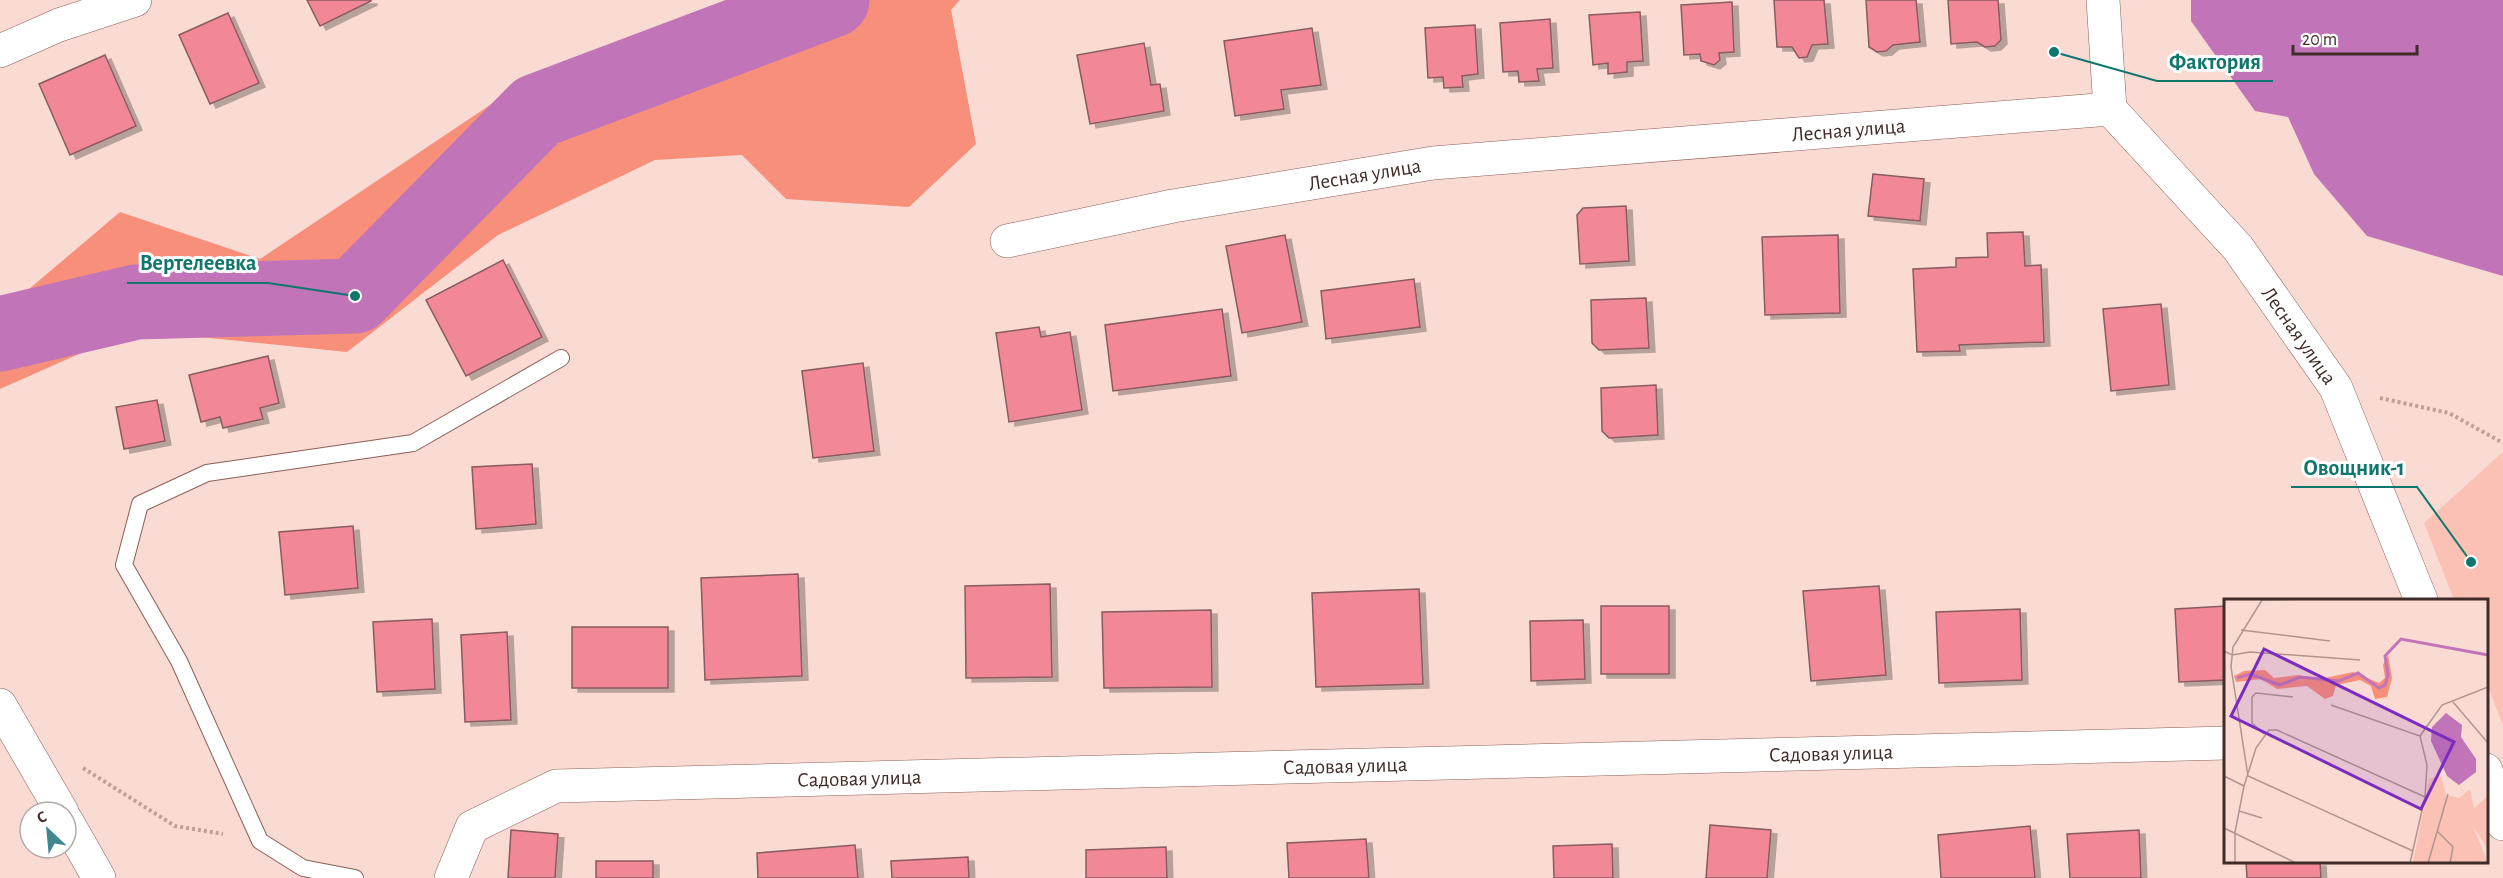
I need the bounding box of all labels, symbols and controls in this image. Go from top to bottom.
scale bar [2293,18,2418,56]
text: 20 m [2302,31,2337,49]
callout: Фактория [2157,41,2273,81]
text: Фактория [2169,51,2261,73]
street label: Лесная улица [1791,115,1907,145]
street label: Лесная улица [1307,155,1423,194]
callout: Вертелеевка [127,243,268,283]
text: Вертелеевка [140,252,256,274]
street label: Лесная улица [2258,283,2340,389]
callout: Овощник-1 [2291,447,2417,487]
text: Овощник-1 [2303,457,2405,479]
inset map [2224,599,2488,863]
street label: Садовая улица [1768,742,1894,766]
street label: Садовая улица [1283,754,1408,778]
street label: Садовая улица [797,767,922,791]
north arrow [18,800,78,860]
text: С [34,808,49,827]

